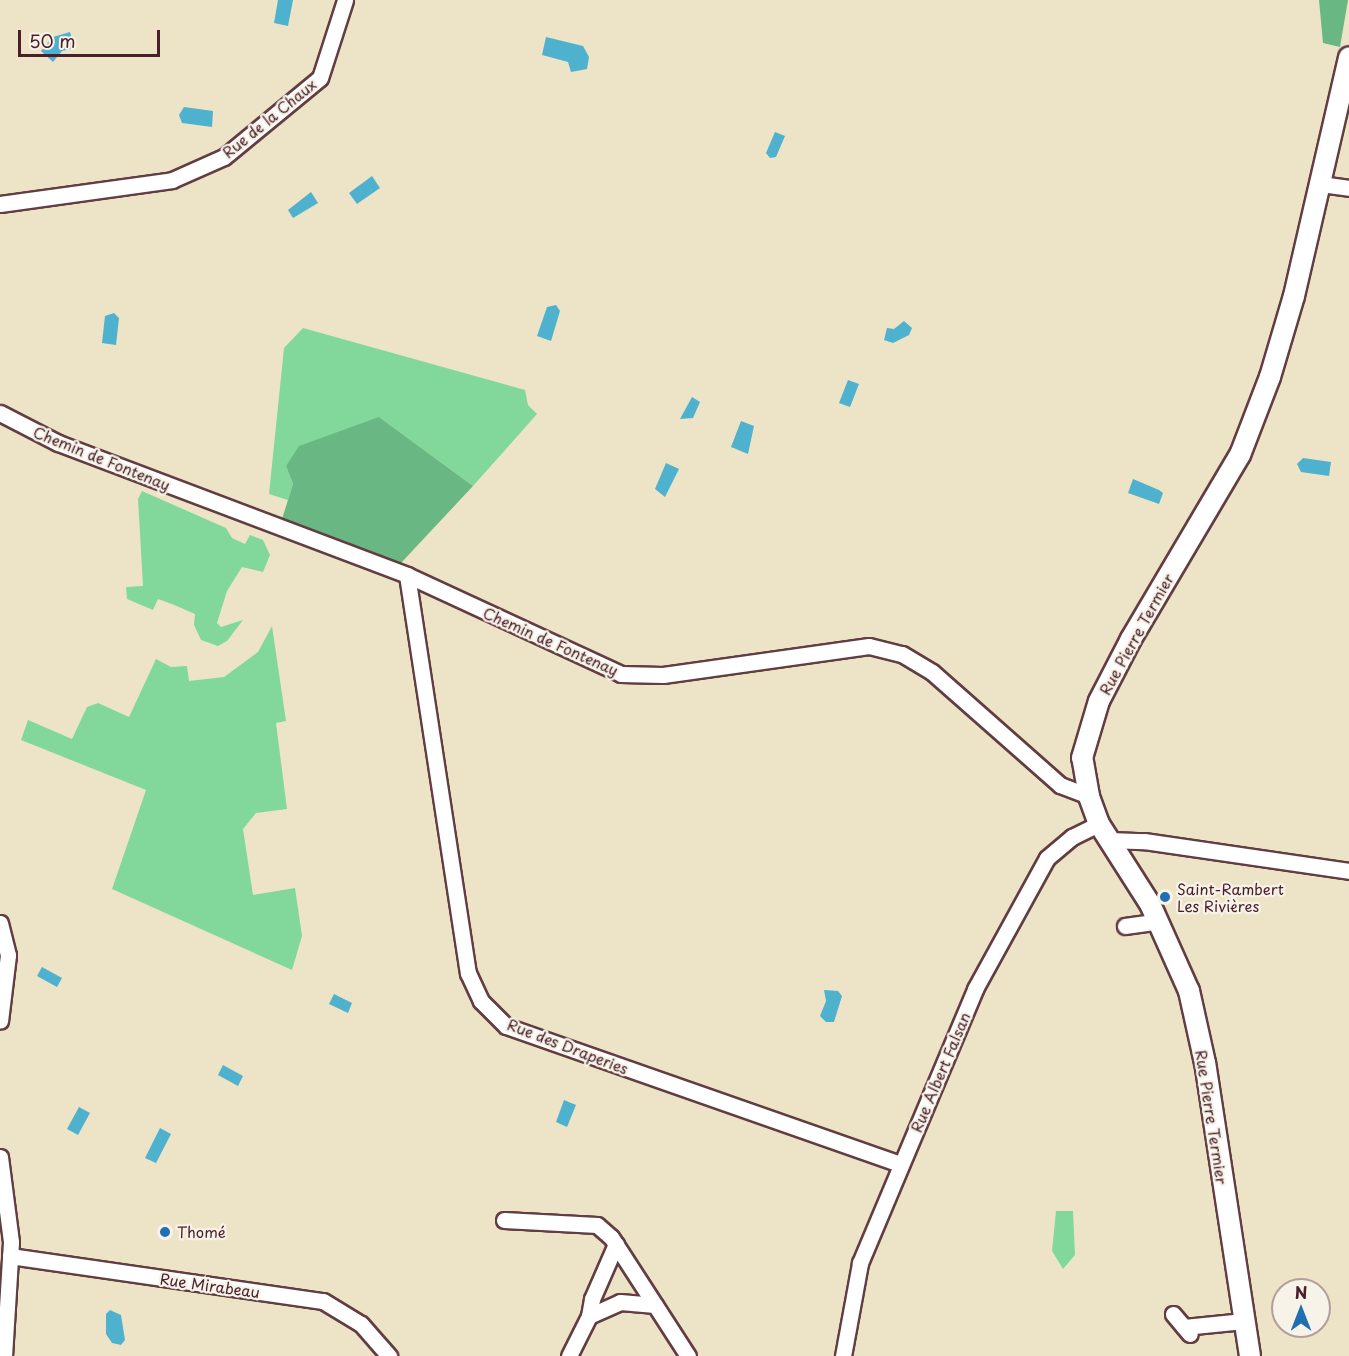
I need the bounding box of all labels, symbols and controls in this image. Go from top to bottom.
scale bar [21,18,164,56]
text: 50 m [29,27,76,54]
street label: Rue de la Chaux [217,74,321,162]
street label: Chemin de Fontenay [31,422,173,494]
street label: Rue Pierre Termier [1095,570,1177,698]
street label: Chemin de Fontenay [480,603,622,679]
place label: Saint-Rambert Les Rivières [1177,879,1284,914]
marker: Saint-Rambert Les Rivières [1158,890,1172,904]
street label: Rue Albert Falsan [906,1009,974,1135]
street label: Rue des Draperies [504,1014,632,1078]
street label: Rue Pierre Termier [1192,1048,1232,1186]
place label: Thomé [177,1223,226,1241]
marker: Thomé [158,1225,172,1239]
street label: Rue Mirabeau [158,1269,262,1301]
north arrow [1271,1278,1331,1338]
text: N [1295,1280,1307,1304]

